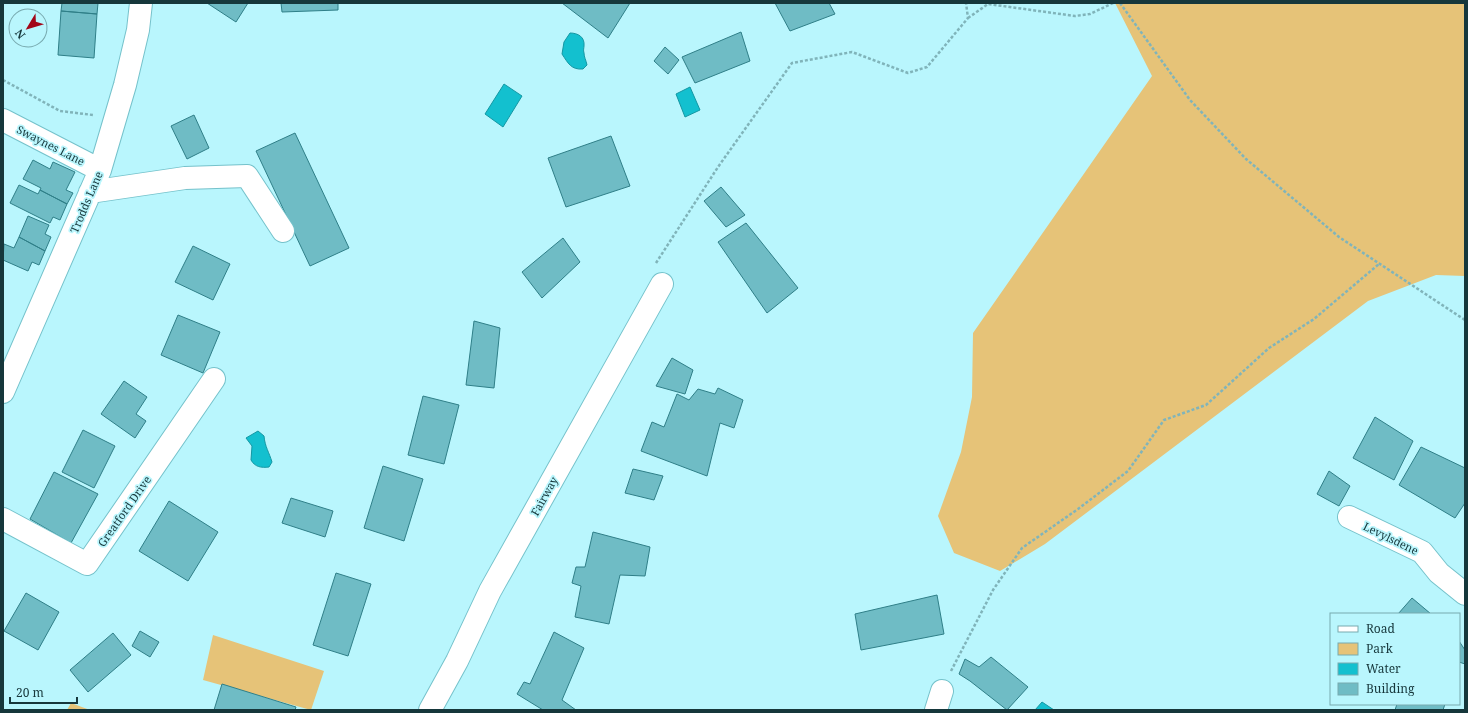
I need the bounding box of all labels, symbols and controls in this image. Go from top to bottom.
north arrow [8,8,48,48]
text: N [11,26,28,42]
street label: Swaynes Lane [14,121,88,169]
street label: Trodds Lane [66,169,106,235]
street label: Greatford Drive [94,473,154,549]
street label: Fairway [527,473,561,518]
street label: Levylsdene [1361,518,1421,558]
legend [1330,613,1460,705]
text: Road [1366,620,1396,637]
text: Park [1366,640,1394,657]
text: Water [1366,660,1401,677]
scale bar [10,679,77,705]
text: Building [1366,680,1415,697]
text: 20 m [16,684,44,701]

